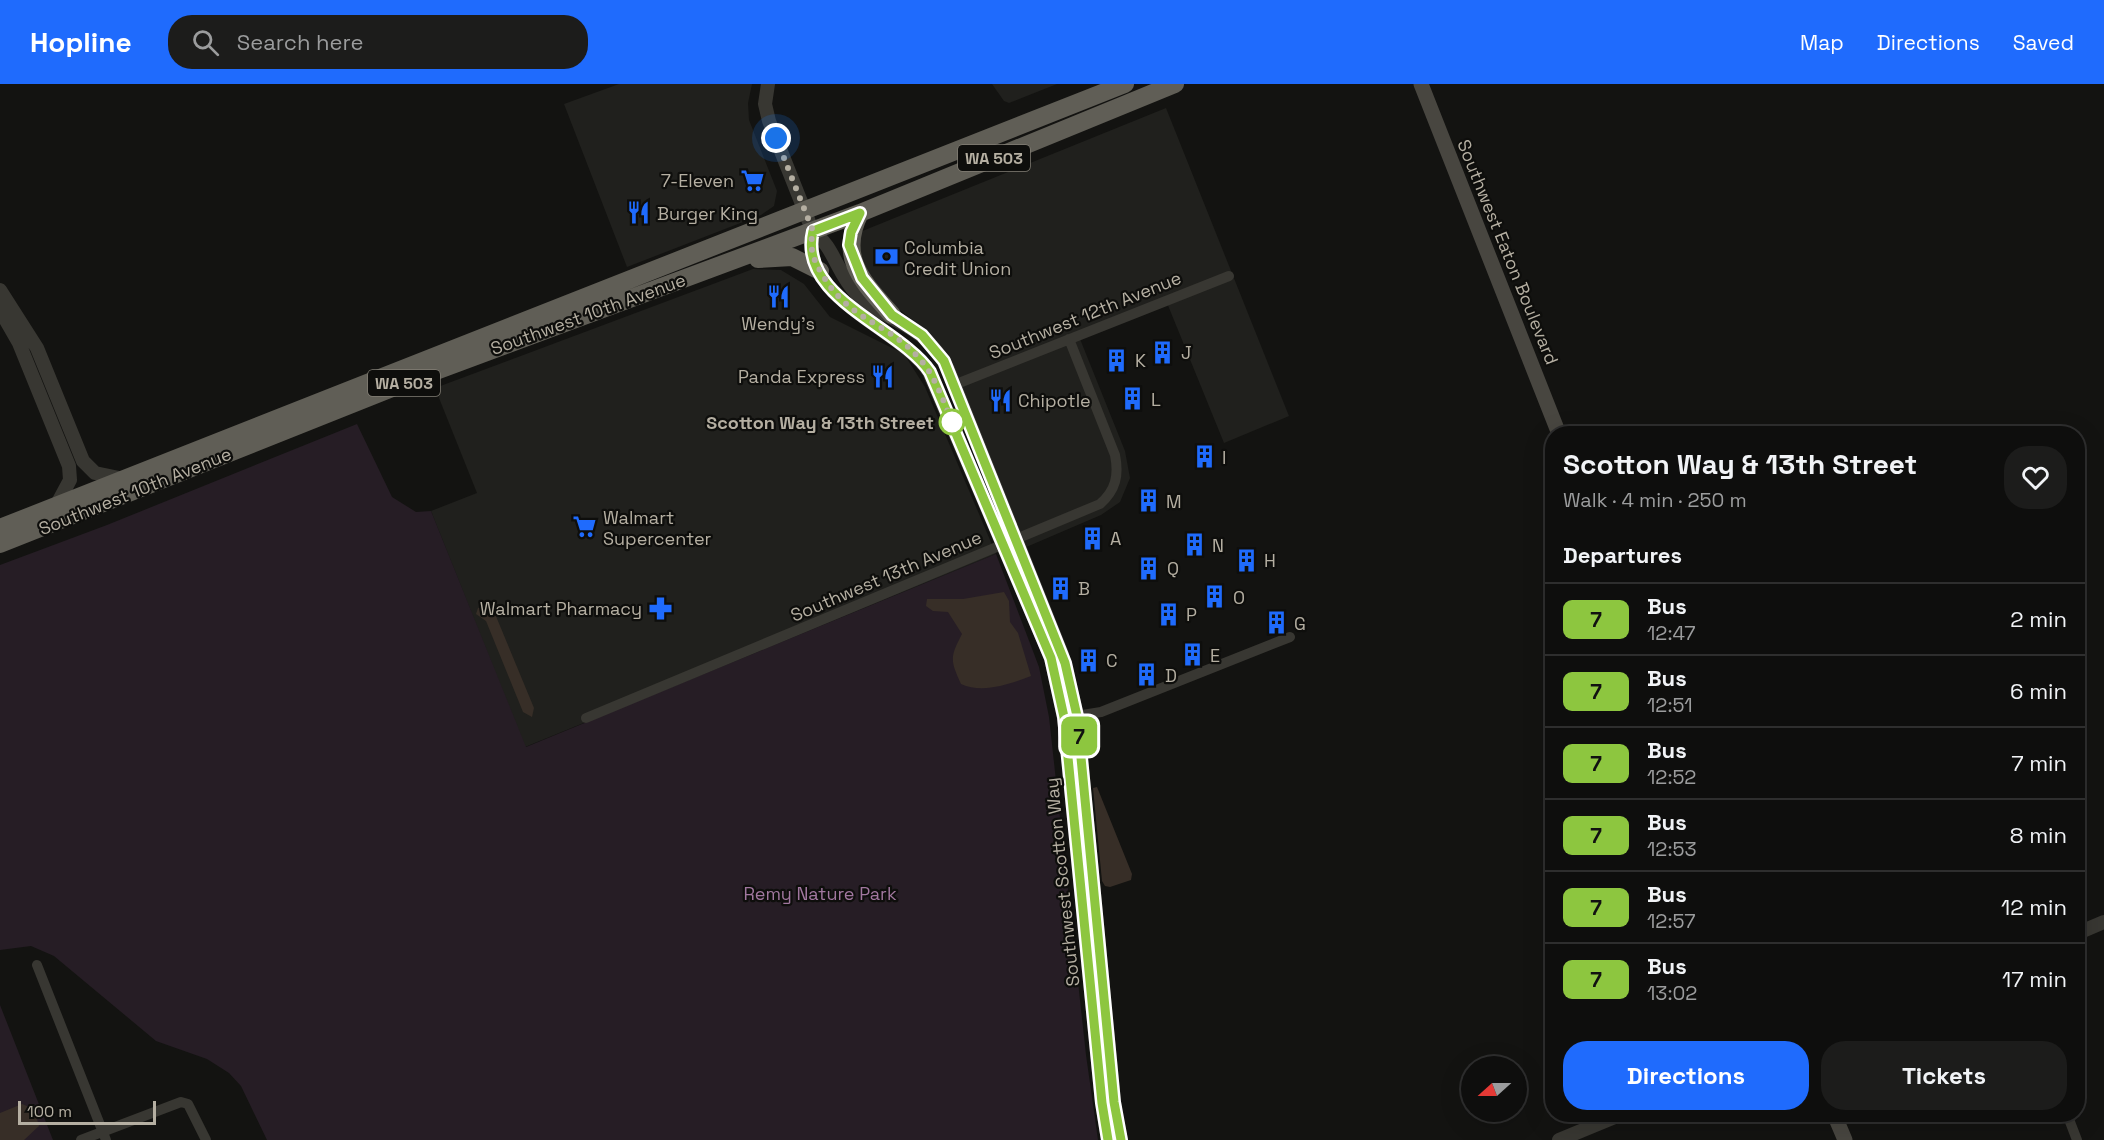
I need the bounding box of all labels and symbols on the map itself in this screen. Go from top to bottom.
your location [761,123,791,153]
street label: Southwest Eaton Boulevard [1452,136,1564,368]
road number: WA 503 [958,145,1030,171]
supermarket icon: 7-Eleven [739,167,765,193]
place label: 7-Eleven [661,169,734,192]
restaurant icon: Burger King [626,200,652,226]
place label: Burger King [657,202,758,225]
place label: Columbia Credit Union [904,236,1011,280]
bank icon: Columbia Credit Union [873,244,899,270]
street label: Southwest 12th Avenue [986,266,1184,364]
street label: Southwest 10th Avenue [487,268,689,360]
restaurant icon: Wendy's [765,284,791,310]
place label: Wendy's [741,312,815,335]
building icon: J [1150,339,1176,365]
place label: J [1181,341,1192,364]
building icon: K [1104,347,1130,373]
place label: K [1135,349,1146,372]
restaurant icon: Panda Express [870,363,896,389]
place label: Panda Express [738,365,865,388]
road number: WA 503 [368,370,440,396]
building icon: L [1120,386,1146,412]
restaurant icon: Chipotle [987,387,1013,413]
place label: L [1151,388,1161,411]
place label: Chipotle [1018,389,1091,412]
marker: Scotton Way & 13th Street [939,409,965,435]
place label: Scotton Way & 13th Street [706,411,934,434]
street label: Southwest 10th Avenue [35,442,235,540]
building icon: I [1191,444,1217,470]
place label: I [1222,446,1226,469]
building icon: M [1135,488,1161,514]
place label: M [1166,490,1182,513]
place label: Walmart Supercenter [603,506,712,550]
supermarket icon: Walmart Supercenter [572,514,598,540]
street label: Southwest 13th Avenue [787,525,985,627]
building icon: A [1079,525,1105,551]
place label: A [1110,527,1121,550]
building icon: N [1181,532,1207,558]
place label: N [1212,534,1224,557]
building icon: H [1233,547,1259,573]
place label: H [1264,549,1276,572]
building icon: Q [1136,555,1162,581]
place label: Q [1167,557,1179,580]
building icon: B [1047,575,1073,601]
place label: B [1078,577,1090,600]
building icon: O [1202,584,1228,610]
place label: O [1233,586,1245,609]
pharmacy icon: Walmart Pharmacy [647,595,673,621]
place label: Walmart Pharmacy [480,597,642,620]
building icon: P [1155,601,1181,627]
place label: P [1186,603,1197,626]
building icon: G [1263,610,1289,636]
place label: G [1294,612,1306,635]
building icon: E [1179,642,1205,668]
place label: E [1210,644,1220,667]
building icon: C [1075,647,1101,673]
place label: C [1106,649,1118,672]
building icon: D [1134,662,1160,688]
place label: D [1165,664,1177,687]
line badge: 7 [1060,716,1098,756]
street label: Southwest Scotton Way [1040,776,1084,988]
park label: Remy Nature Park [743,882,897,905]
north arrow [1461,1056,1527,1122]
scale bar [18,1098,156,1126]

